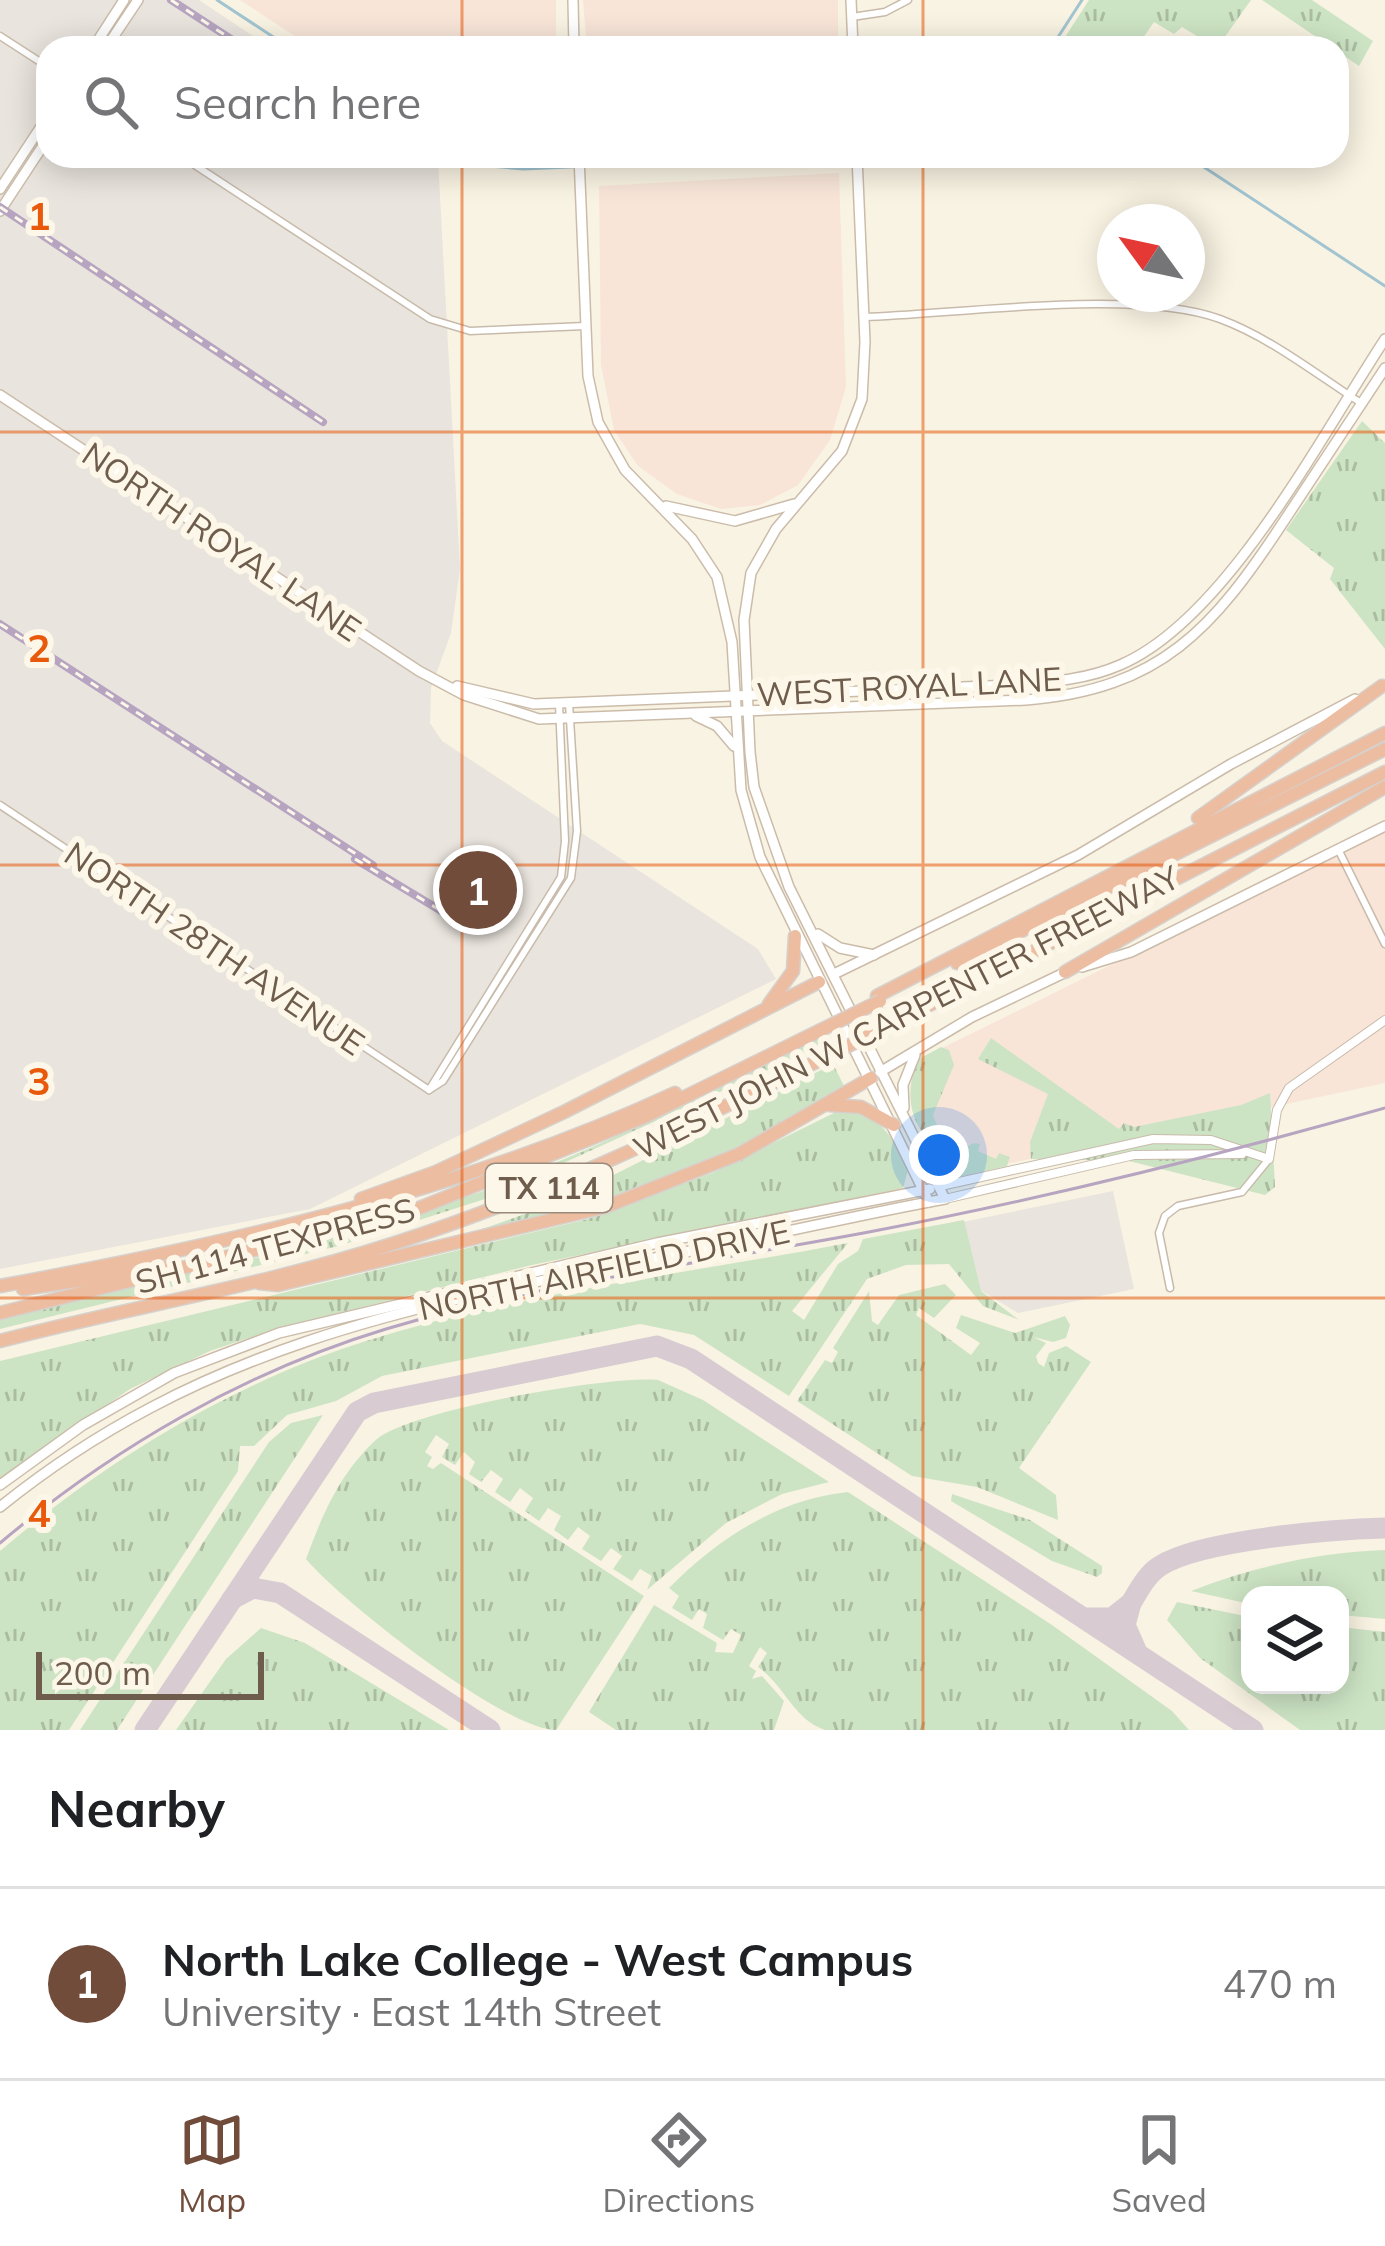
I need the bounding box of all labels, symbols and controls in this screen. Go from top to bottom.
search box [36,36,1349,168]
icon: search [78,69,144,135]
text: Search here [174,74,421,130]
text: 1 [27,191,51,240]
north arrow [1097,204,1205,312]
street label: NORTH ROYAL LANE [75,433,369,649]
text: 2 [27,623,51,672]
street label: WEST ROYAL LANE [755,658,1063,714]
street label: NORTH 28TH AVENUE [57,832,373,1064]
pin: 1 [439,845,517,935]
street label: WEST JOHN W CARPENTER FREEWAY [626,856,1187,1168]
text: 3 [27,1056,51,1105]
your location [909,1125,969,1185]
road number: TX 114 [486,1164,612,1212]
street label: SH 114 TEXPRESS [131,1188,419,1302]
street label: NORTH AIRFIELD DRIVE [415,1210,793,1328]
text: 4 [27,1488,51,1537]
map controls [1241,1586,1349,1694]
button: layers [1241,1586,1349,1694]
scale bar [36,1646,264,1699]
text: 200 m [54,1652,151,1693]
text: Nearby [48,1776,225,1840]
text: North Lake College - West Campus [162,1931,913,1987]
text: 1 [75,1959,99,2008]
text: 470 m [1222,1959,1337,2008]
text: University · East 14th Street [162,1987,661,2036]
tab: Map [178,2107,246,2220]
tab: Directions [603,2107,755,2220]
tab: Saved [1112,2107,1207,2220]

